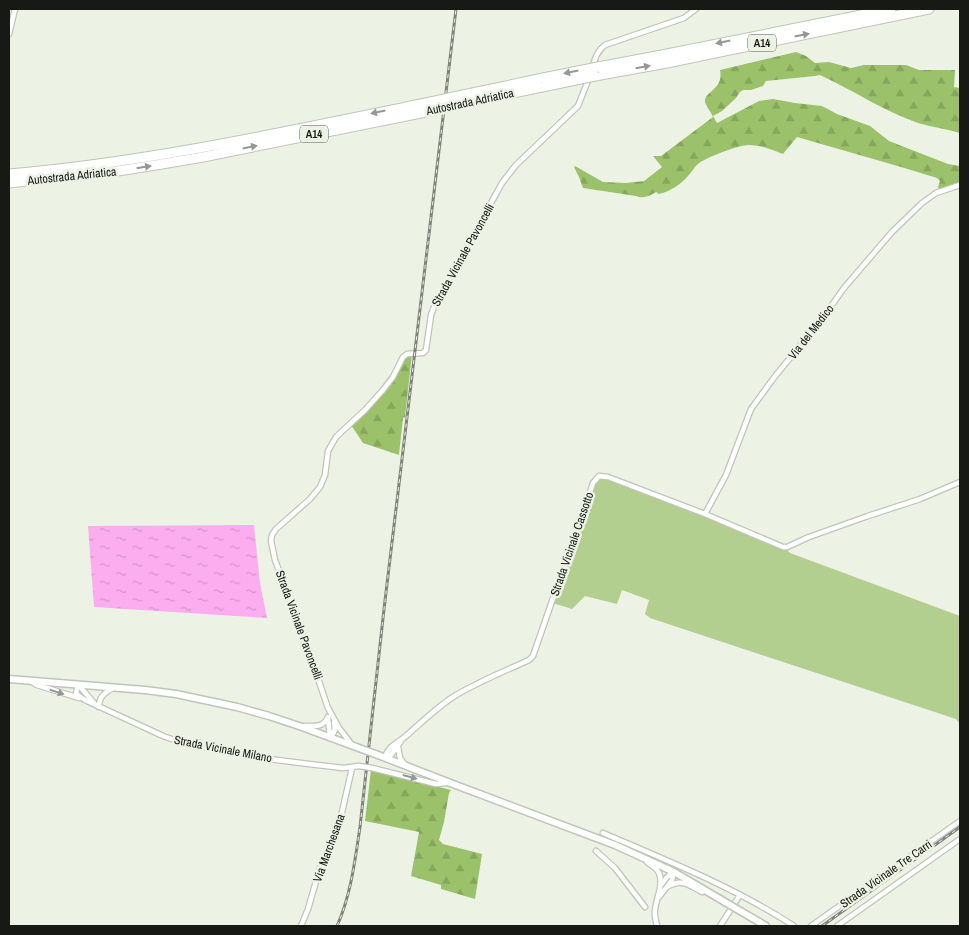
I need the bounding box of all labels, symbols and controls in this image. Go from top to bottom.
one-way arrow [795,31,811,39]
road number: A14 [748,34,776,52]
one-way arrow [714,39,730,47]
one-way arrow [635,63,651,71]
one-way arrow [563,68,579,76]
street label: Autostrada Adriatica [424,85,516,119]
one-way arrow [370,109,386,117]
road number: A14 [300,126,328,142]
one-way arrow [243,143,259,151]
street label: Autostrada Adriatica [26,163,118,189]
one-way arrow [136,163,152,171]
street label: Strada Vicinale Pavoncelli [428,201,498,309]
street label: Via del Medico [785,301,837,363]
street label: Strada Vicinale Cassotto [547,490,597,598]
street label: Strada Vicinale Pavoncelli [272,568,326,682]
one-way arrow [50,688,65,696]
street label: Strada Vicinale Milano [173,732,273,766]
one-way arrow [403,774,418,782]
street label: Via Marchesana [309,811,349,884]
street label: Strada Vicinale Tre Carri [837,836,935,912]

